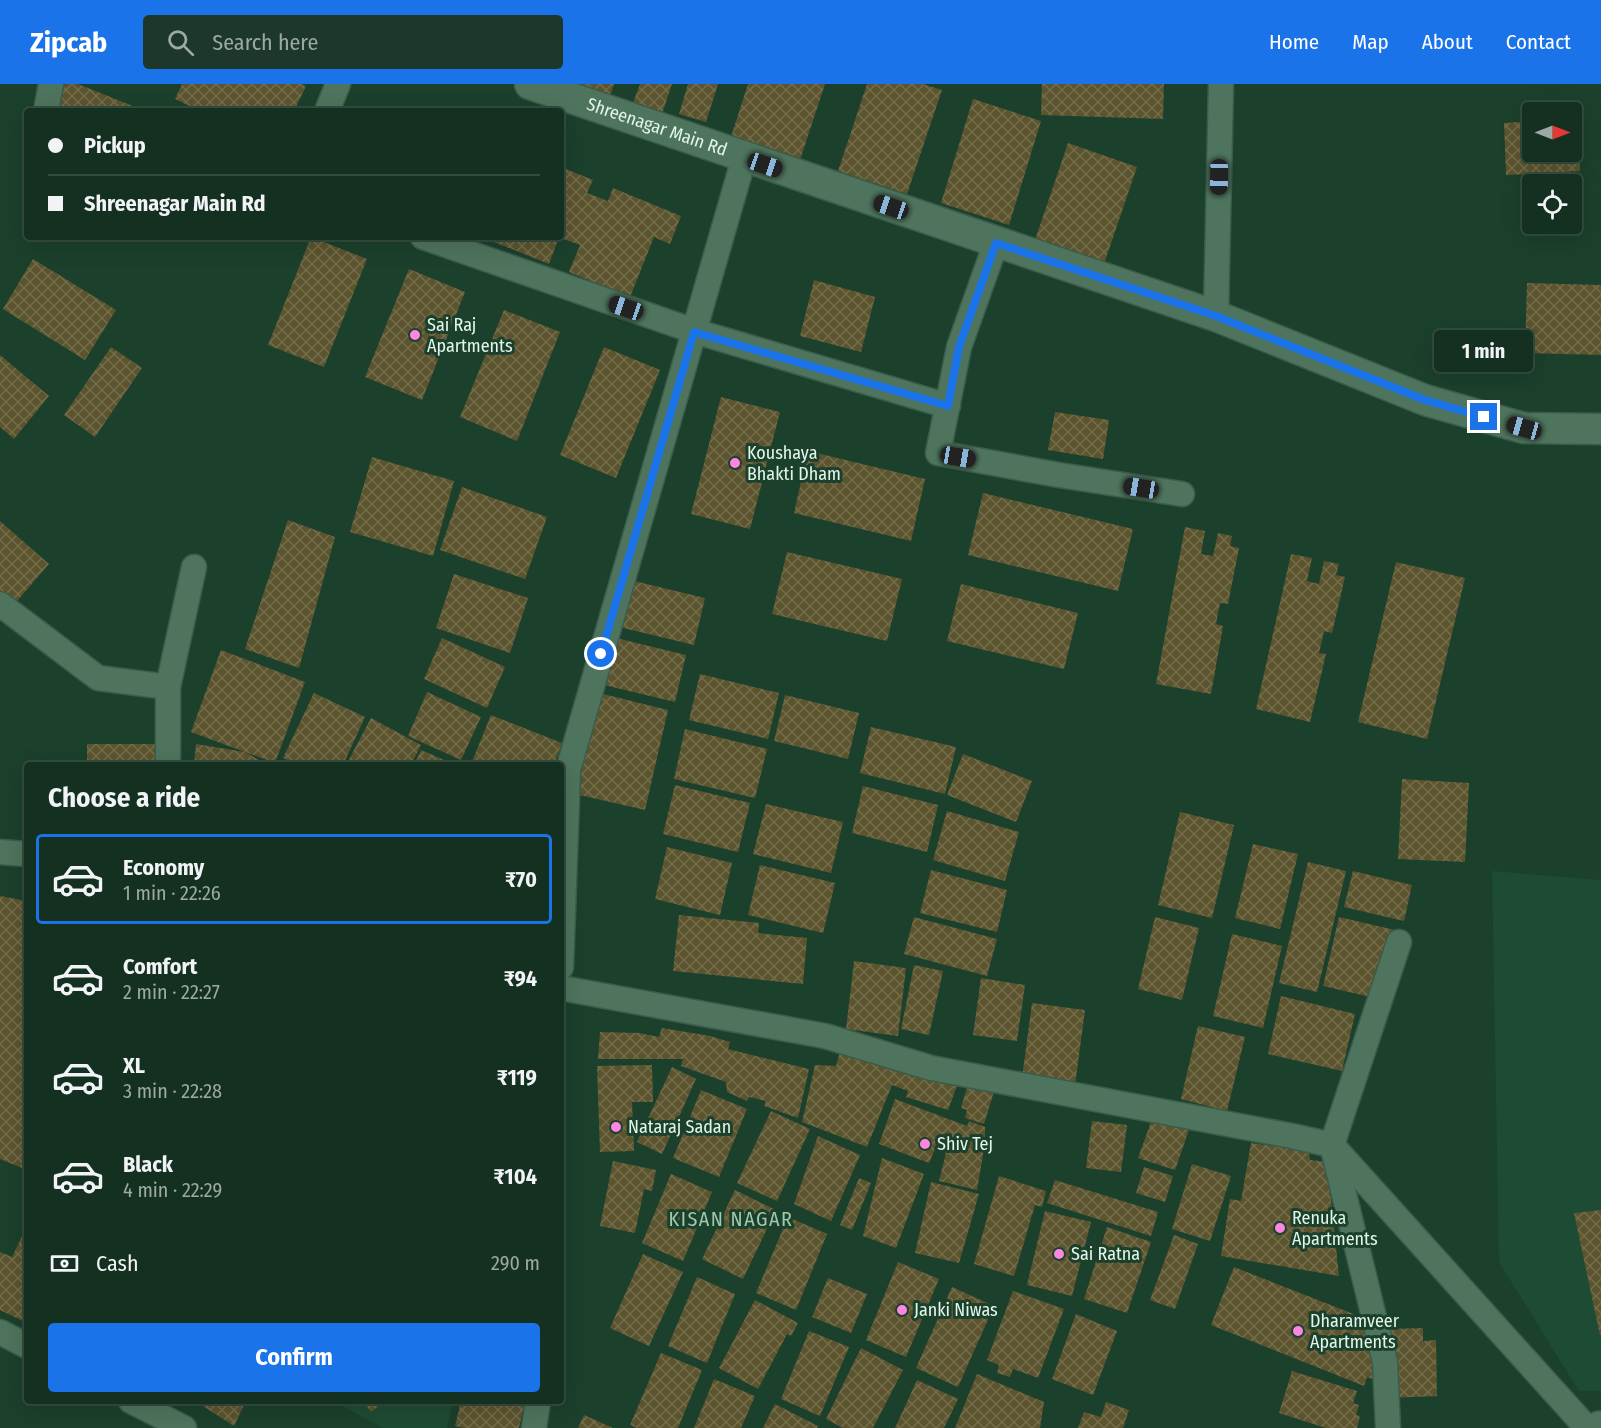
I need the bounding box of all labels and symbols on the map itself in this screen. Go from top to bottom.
street label: Shreenagar Main Rd [584,93,730,161]
north arrow [1522,102,1582,162]
car [745,151,785,179]
car [1210,159,1228,195]
car [871,193,911,221]
car [606,294,646,322]
place label: Sai Raj Apartments [427,314,513,357]
marker: Sai Raj Apartments [408,328,422,342]
callout: 1 min [1434,330,1534,372]
route end [1470,403,1497,430]
car [1504,414,1544,442]
place label: Koushaya Bhakti Dham [747,442,841,485]
car [939,445,977,469]
marker: Koushaya Bhakti Dham [728,456,742,470]
car [1122,476,1160,500]
route start [587,640,614,667]
place label: Nataraj Sadan [628,1116,731,1138]
marker: Nataraj Sadan [609,1120,623,1134]
place label: Shiv Tej [937,1133,993,1155]
marker: Shiv Tej [918,1137,932,1151]
district label: KISAN NAGAR [669,1207,793,1231]
place label: Renuka Apartments [1292,1207,1378,1250]
marker: Renuka Apartments [1273,1221,1287,1235]
place label: Sai Ratna [1071,1243,1140,1265]
marker: Sai Ratna [1052,1247,1066,1261]
place label: Janki Niwas [914,1299,998,1321]
marker: Janki Niwas [895,1303,909,1317]
place label: Dharamveer Apartments [1310,1310,1400,1353]
marker: Dharamveer Apartments [1291,1324,1305,1338]

